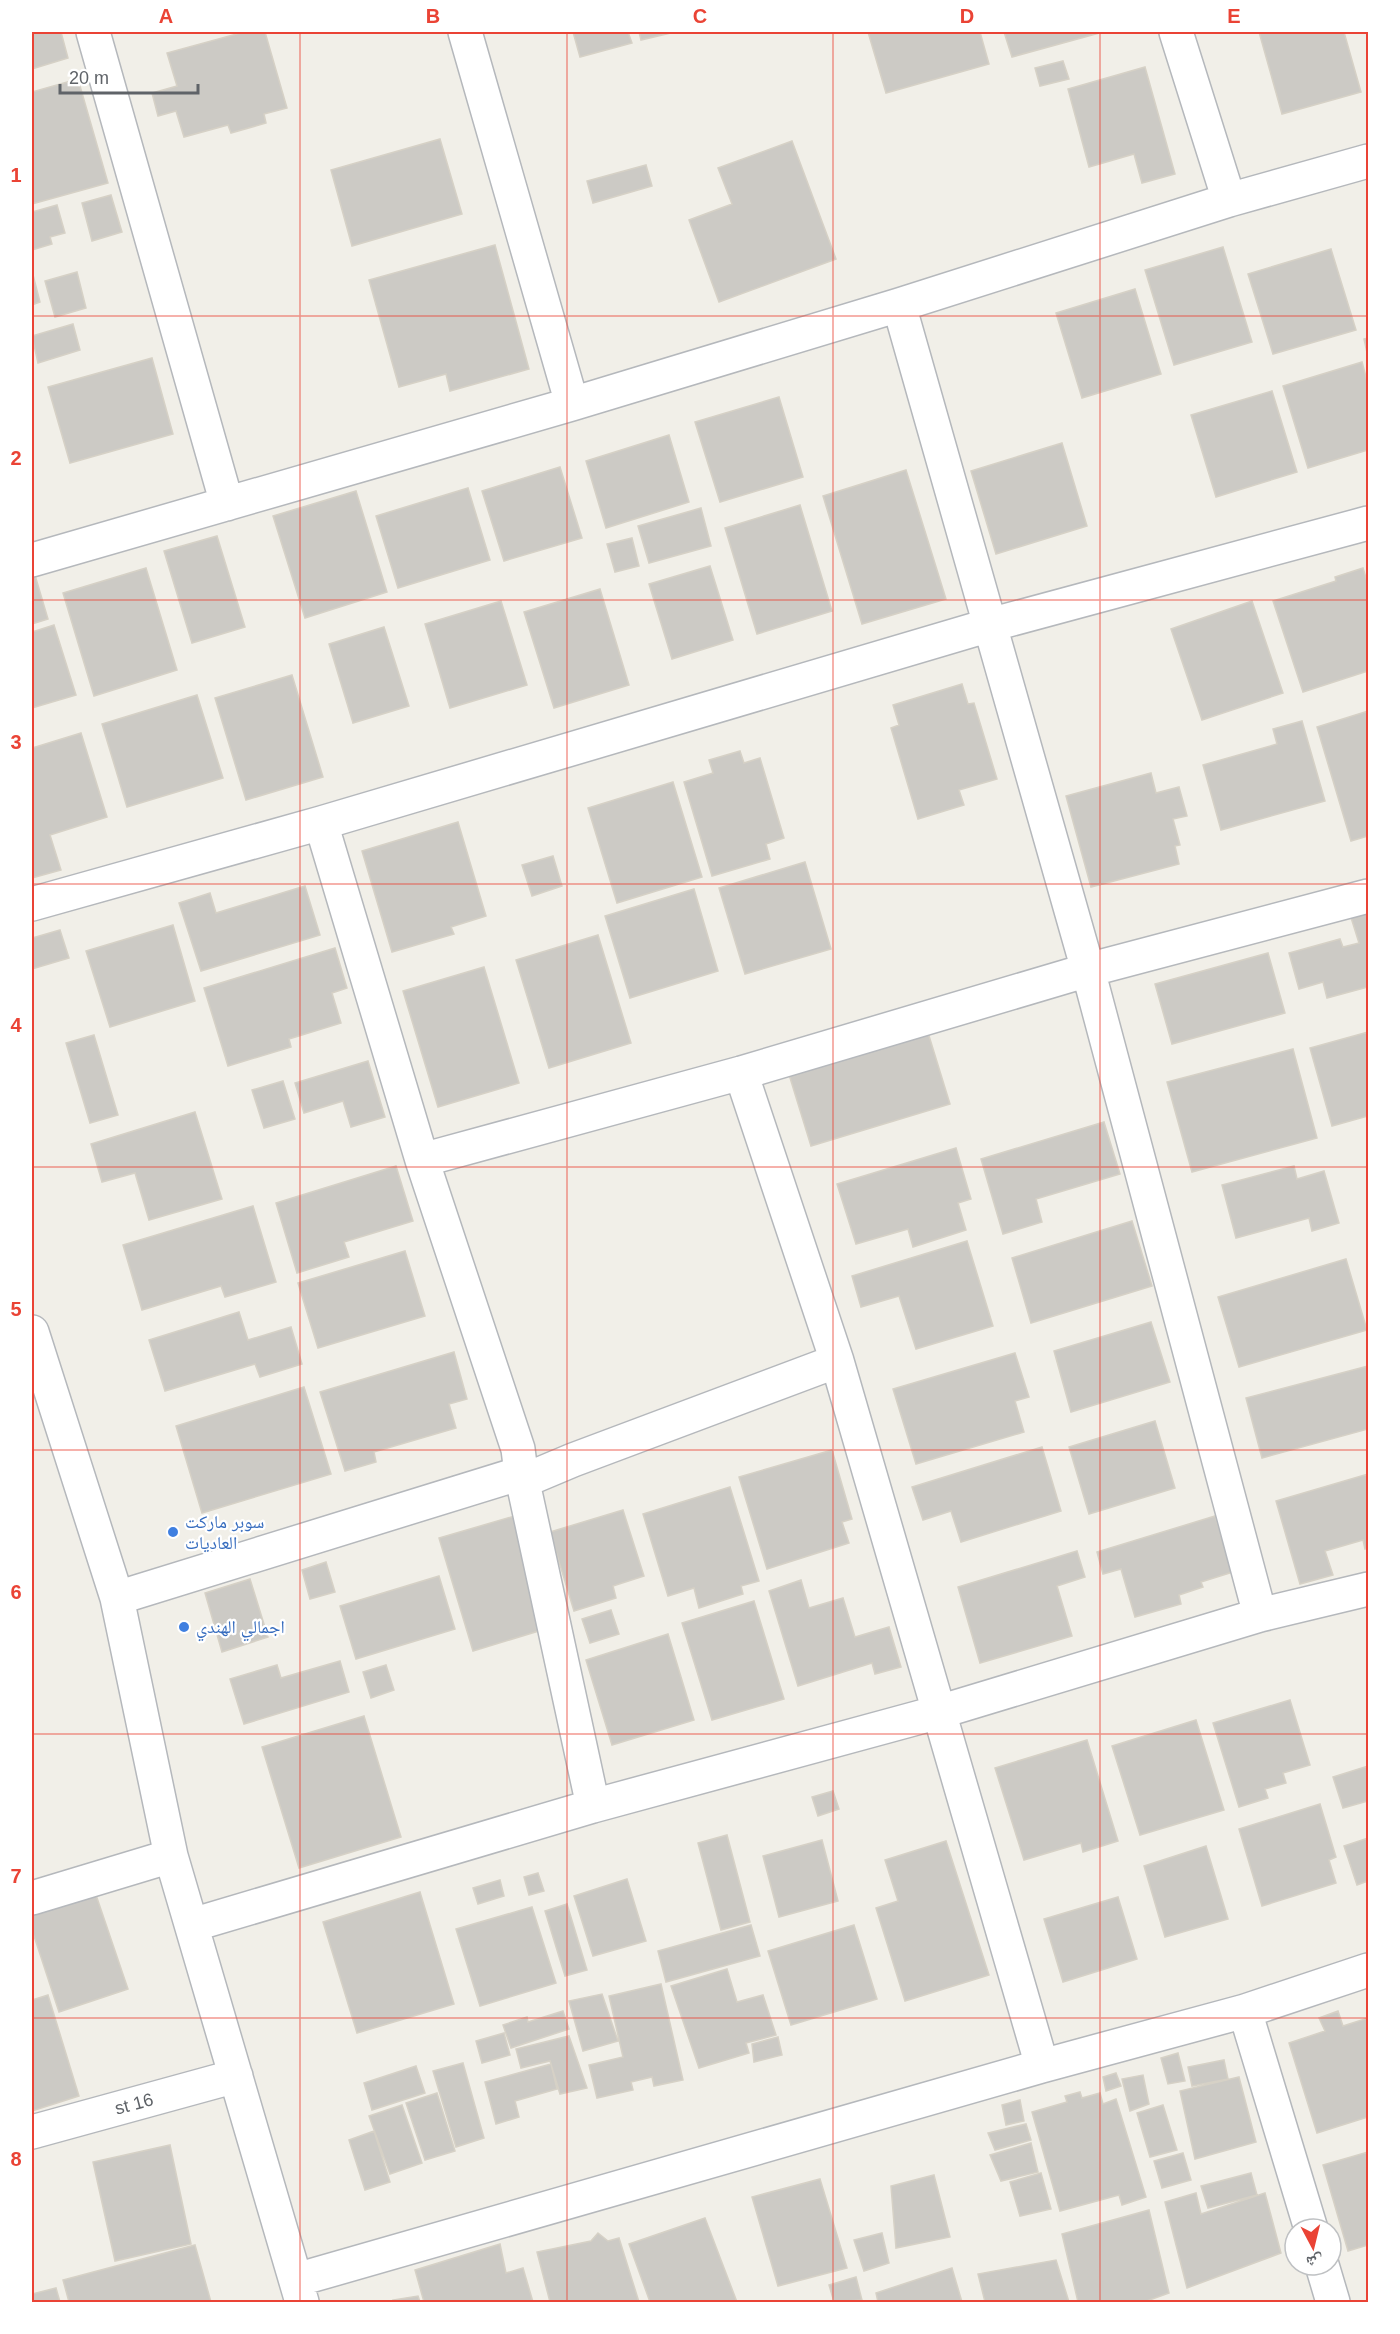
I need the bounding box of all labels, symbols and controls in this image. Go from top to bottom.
text: A [159,5,173,27]
text: B [426,5,440,27]
text: C [693,5,707,27]
text: D [960,5,974,27]
text: E [1227,5,1241,27]
scale bar [60,57,198,95]
text: 20 m [69,68,109,88]
text: 1 [10,164,22,186]
text: 2 [10,447,22,469]
text: 3 [10,731,22,753]
text: 4 [10,1014,22,1036]
text: 5 [10,1298,22,1320]
place label: سوبر ماركت العاديات [185,1512,264,1553]
marker: سوبر ماركت العاديات [166,1525,180,1539]
text: 6 [10,1581,22,1603]
place label: اجمالي الهندي [196,1617,285,1642]
marker: اجمالي الهندي [177,1620,191,1634]
text: 7 [10,1865,22,1887]
street label: st 16 [113,2089,155,2119]
text: 8 [10,2148,22,2170]
north arrow [1283,2217,1343,2277]
text: ش [1305,2251,1324,2271]

